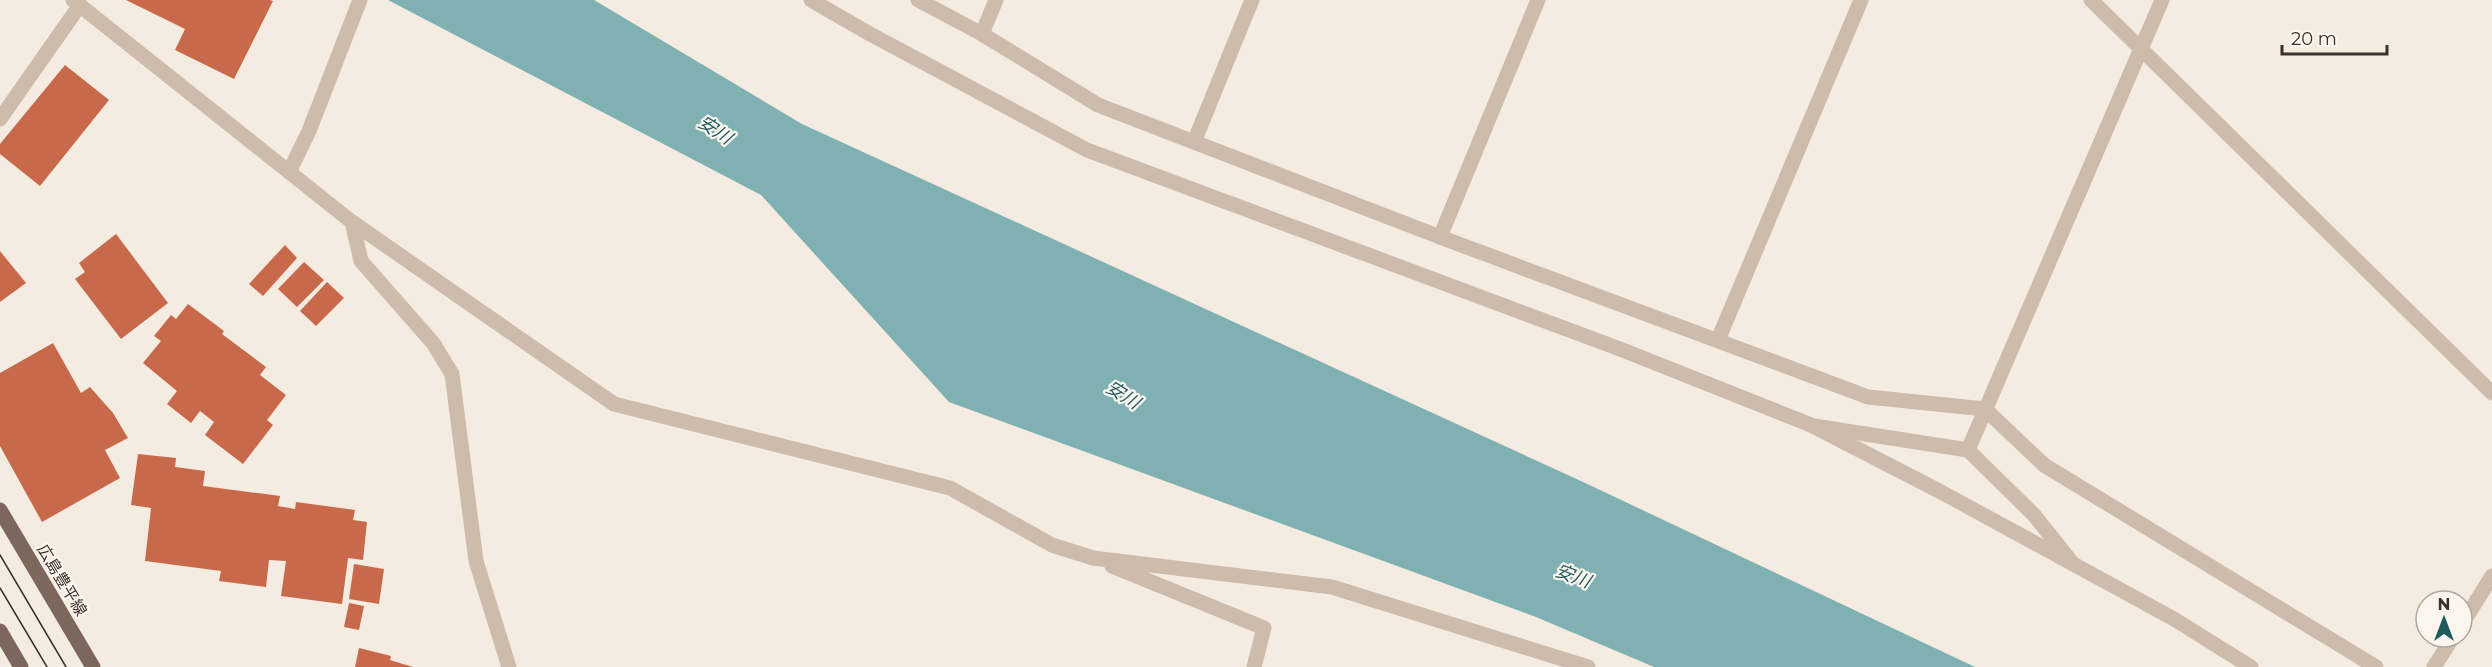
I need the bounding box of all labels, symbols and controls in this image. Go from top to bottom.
scale bar [2282,18,2387,56]
text: 20 m [2291,28,2337,50]
water label: 安川 [694,111,738,150]
water label: 安川 [1102,376,1146,415]
street label: 広島豊平線 [33,541,91,619]
water label: 安川 [1552,559,1596,593]
north arrow [2414,589,2474,649]
text: N [2438,595,2450,614]

